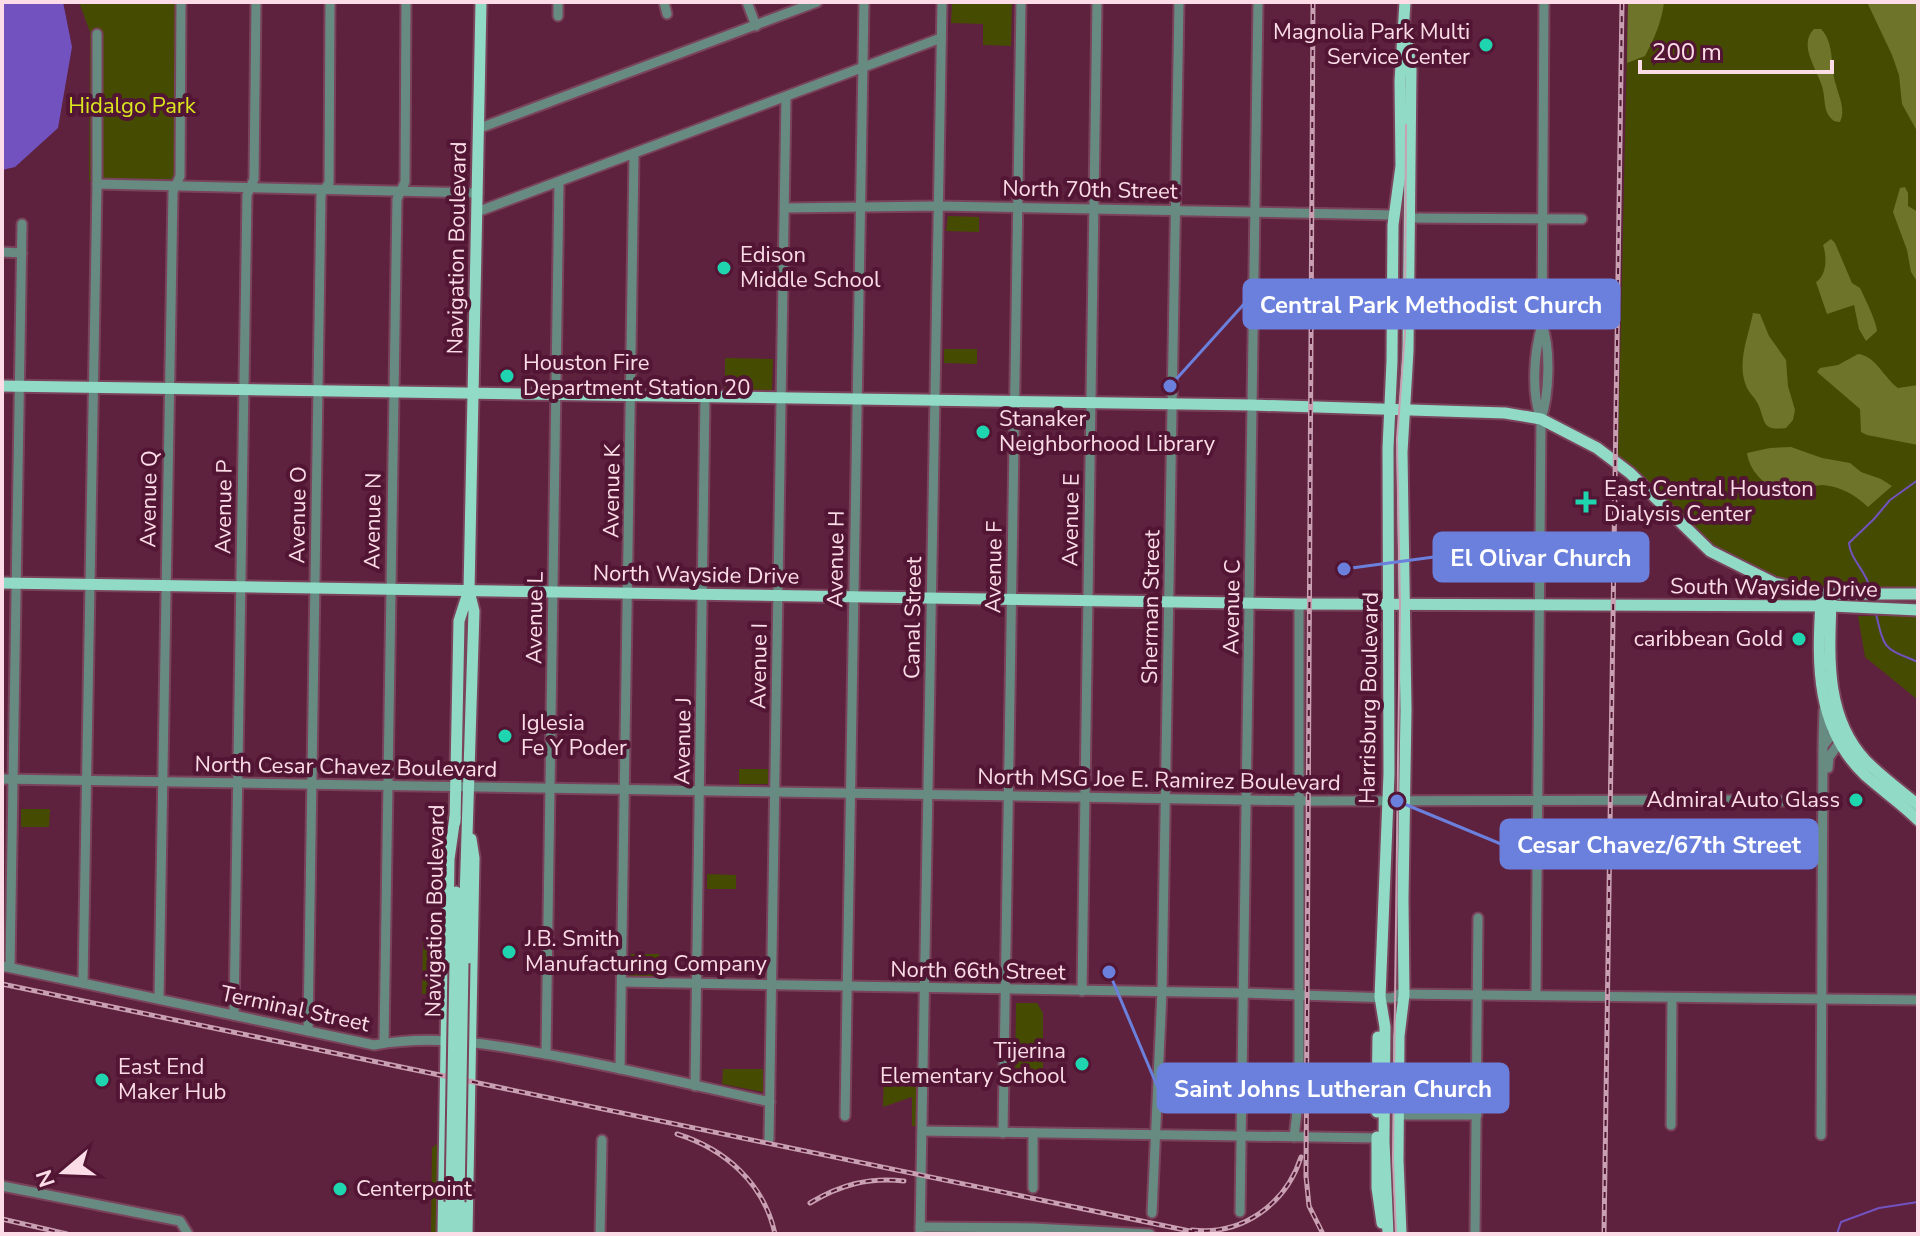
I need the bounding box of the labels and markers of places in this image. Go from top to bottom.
place label: Magnolia Park Multi Service Center [1273,17,1470,72]
marker: Magnolia Park Multi Service Center [1477,36,1495,54]
place label: Edison Middle School [740,240,881,295]
marker: Edison Middle School [715,259,733,277]
callout: Central Park Methodist Church [1244,280,1619,328]
place label: Houston Fire Department Station 20 [523,348,751,403]
marker: Houston Fire Department Station 20 [498,367,516,385]
place label: Stanaker Neighborhood Library [999,404,1216,459]
marker: Stanaker Neighborhood Library [974,423,992,441]
place label: East Central Houston Dialysis Center [1604,474,1814,529]
marker: East Central Houston Dialysis Center [1575,491,1597,513]
callout: El Olivar Church [1434,533,1648,581]
place label: caribbean Gold [1634,624,1783,654]
marker: caribbean Gold [1790,630,1808,648]
place label: Iglesia Fe Y Poder [521,708,627,763]
marker: Iglesia Fe Y Poder [496,727,514,745]
place label: Admiral Auto Glass [1647,785,1840,815]
marker: Admiral Auto Glass [1847,791,1865,809]
callout: Cesar Chavez/67th Street [1501,820,1817,868]
place label: J.B. Smith Manufacturing Company [524,924,767,979]
marker: J.B. Smith Manufacturing Company [500,943,518,961]
place label: Tijerina Elementary School [880,1036,1066,1091]
place label: East End Maker Hub [118,1052,226,1107]
marker: Tijerina Elementary School [1073,1055,1091,1073]
callout: Saint Johns Lutheran Church [1158,1064,1508,1112]
marker: East End Maker Hub [93,1071,111,1089]
place label: Centerpoint [356,1174,472,1204]
marker: Centerpoint [331,1180,349,1198]

